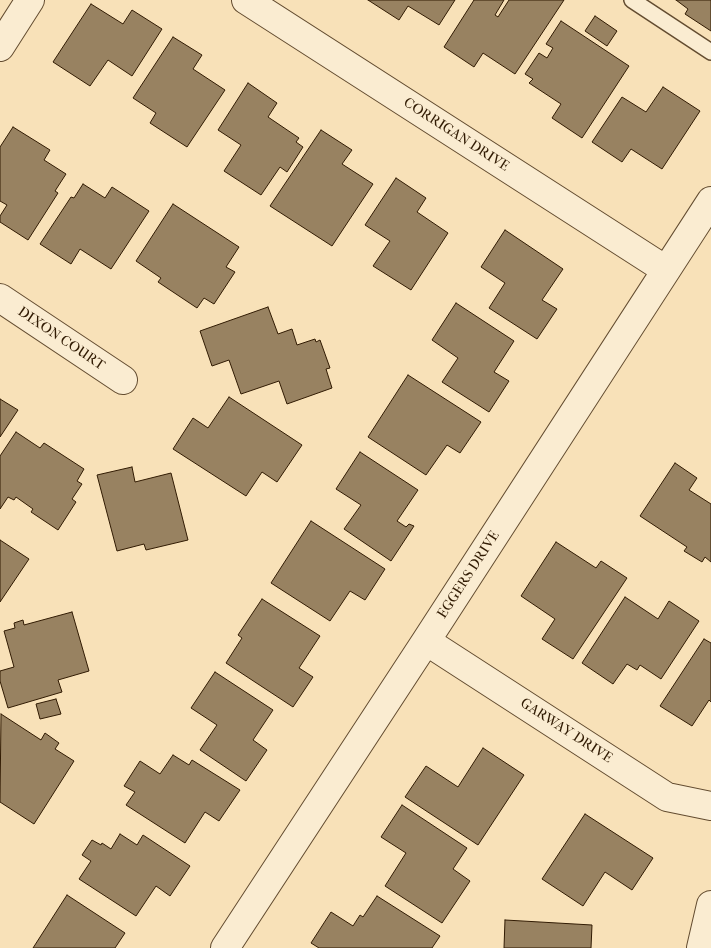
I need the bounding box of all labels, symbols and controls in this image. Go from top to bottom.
street label: CORRIGAN DRIVE [400,95,512,175]
street label: DIXON COURT [14,304,108,374]
street label: EGGERS DRIVE [434,528,504,622]
street label: GARWAY DRIVE [517,695,615,767]

